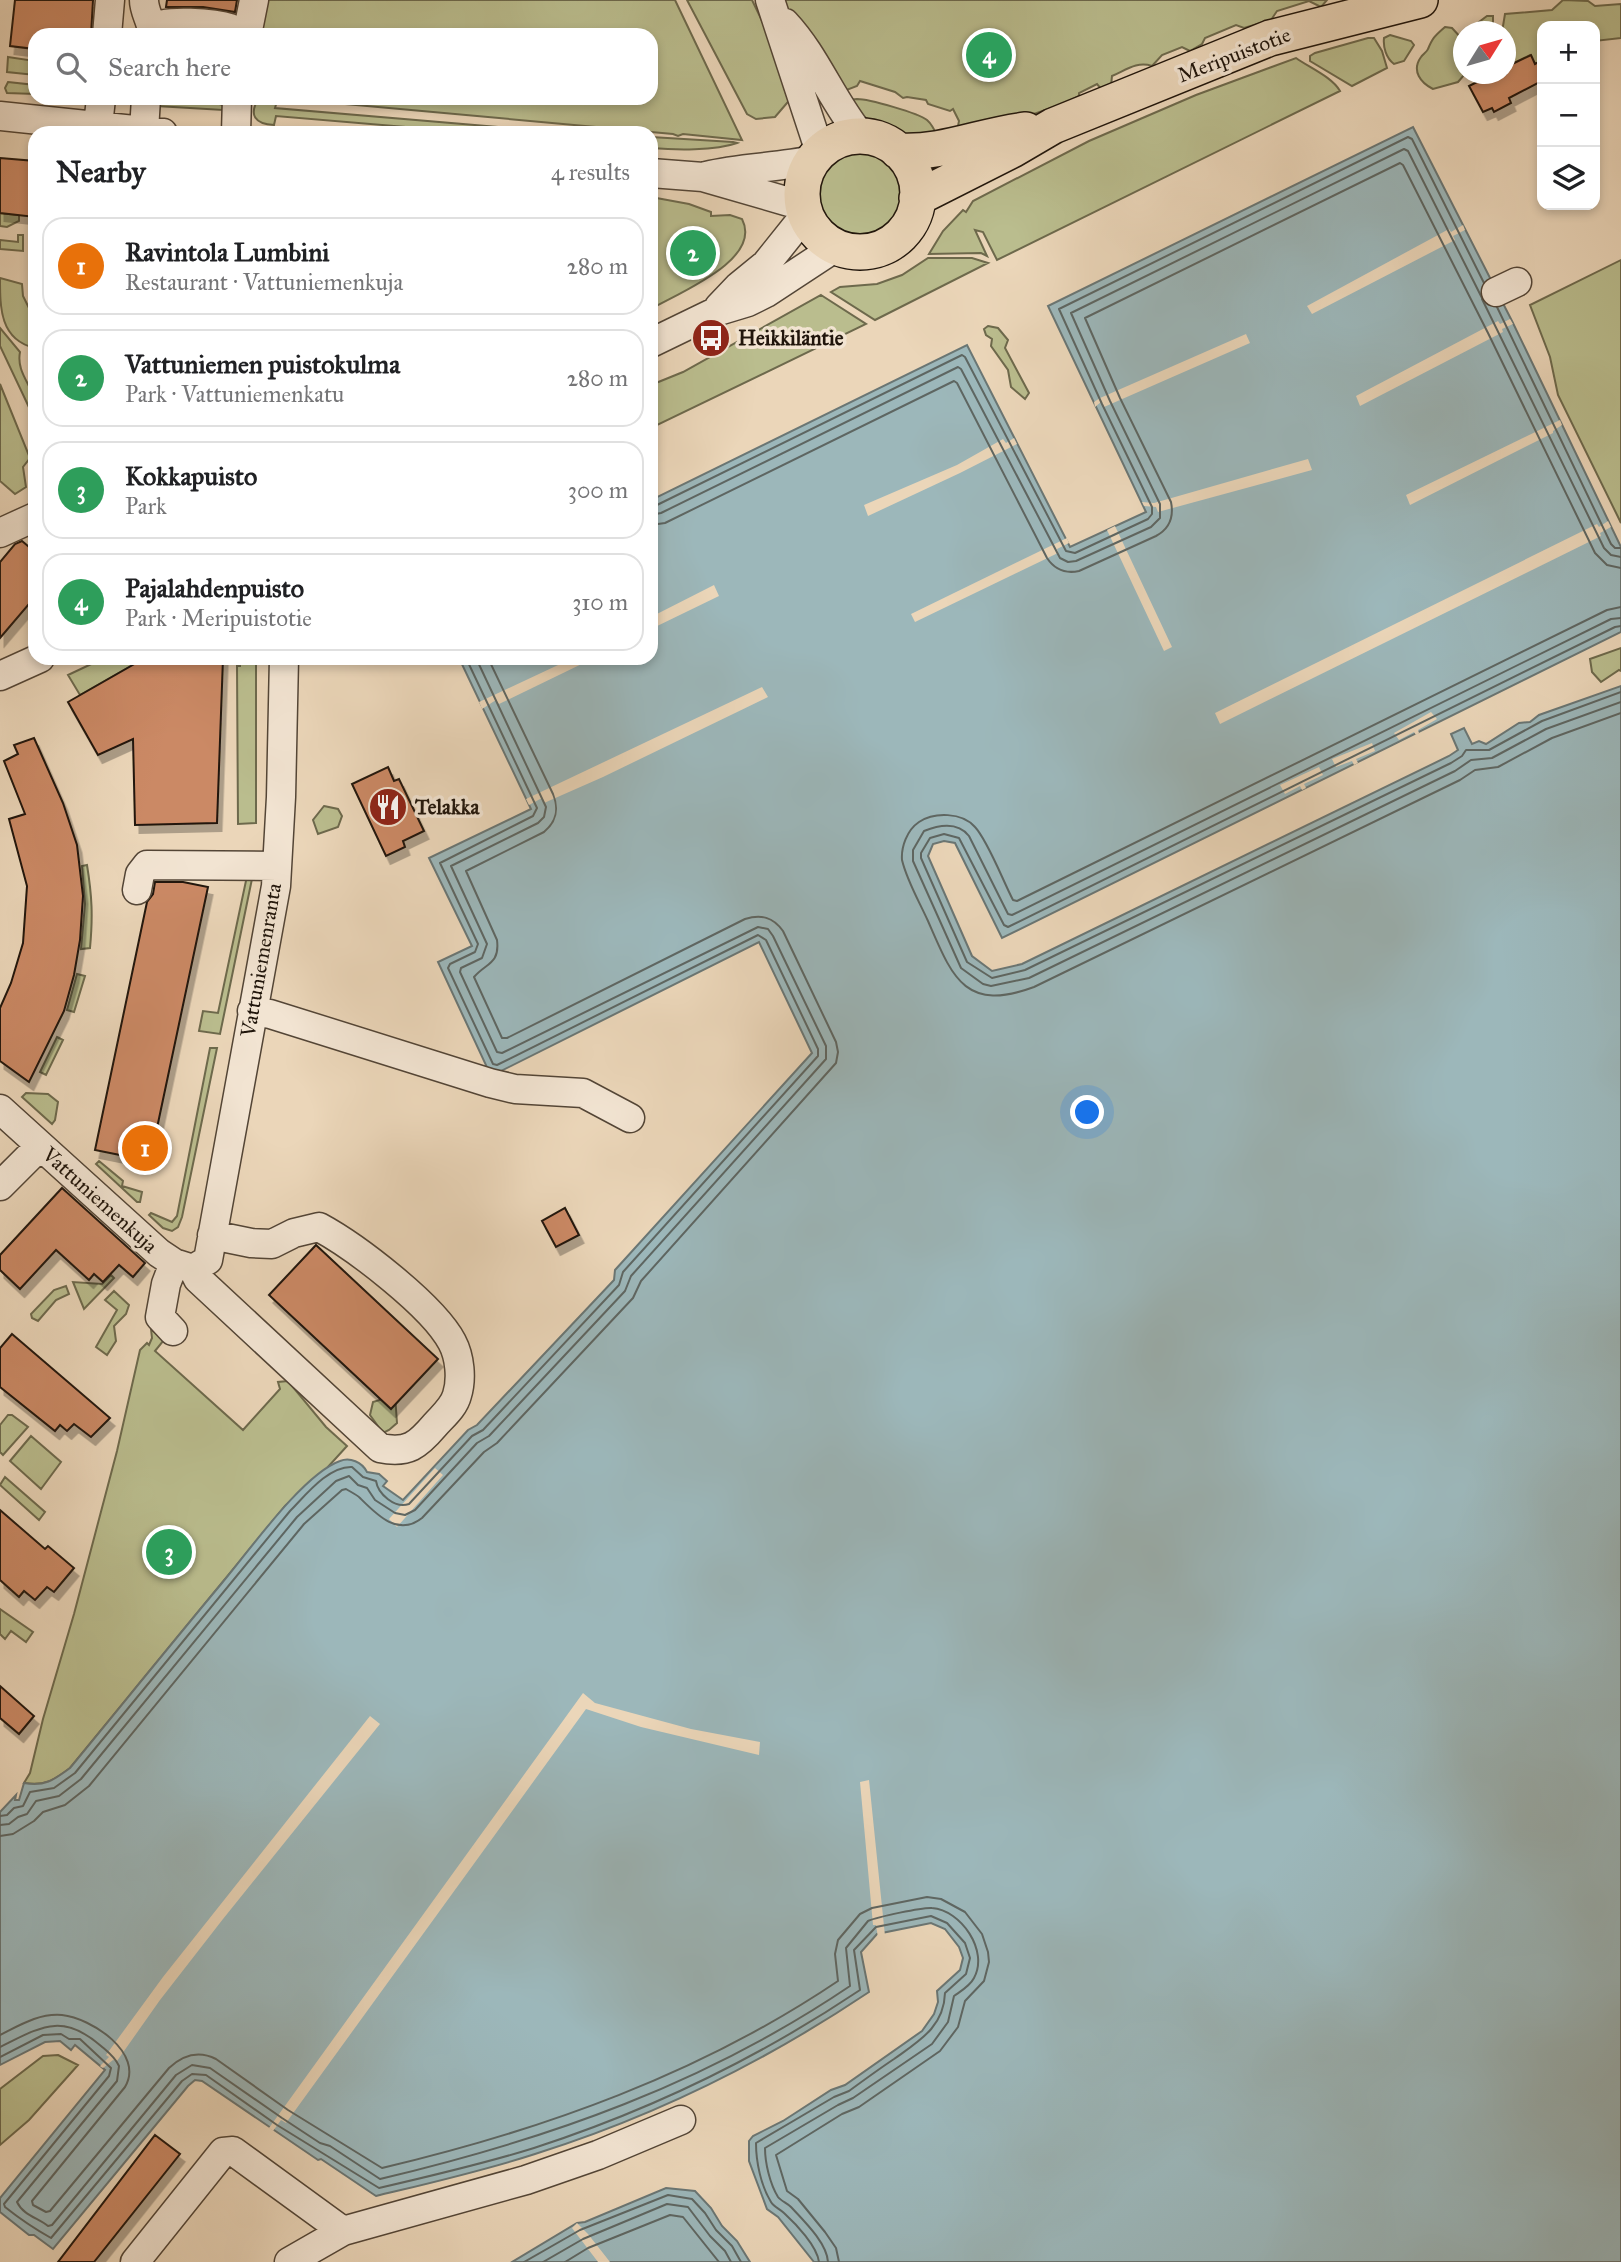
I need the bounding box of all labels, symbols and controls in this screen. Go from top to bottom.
street label: Meripuistotie [1174,21,1294,88]
north arrow [1453,21,1516,84]
map controls [1537,21,1600,210]
button: + [1537,21,1600,84]
search box [28,28,658,105]
pin: 4 [966,29,1012,81]
icon: search [52,48,90,86]
text: Search here [108,51,231,83]
button: − [1537,84,1600,147]
button: layers [1537,147,1600,210]
text: Nearby [56,154,146,190]
text: 4 results [551,158,630,186]
pin: 2 [670,227,716,279]
text: Ravintola Lumbini [125,236,329,268]
text: 1 [76,252,86,280]
text: 280 m [567,252,628,280]
text: Restaurant · Vattuniemenkuja [125,268,403,296]
bus stop icon: Heikkiläntie [690,317,732,359]
place label: Heikkiläntie [738,325,844,351]
text: Vattuniemen puistokulma [125,348,400,380]
text: 2 [75,364,87,392]
text: 280 m [567,364,628,392]
text: Park · Vattuniemenkatu [125,380,344,408]
text: Kokkapuisto [125,460,257,492]
text: 3 [76,476,86,504]
text: 300 m [568,476,628,504]
text: Park [125,492,167,520]
text: Pajalahdenpuisto [125,572,304,604]
text: 4 [75,588,87,616]
text: 310 m [572,588,628,616]
text: Park · Meripuistotie [125,604,312,632]
restaurant icon: Telakka [367,786,409,828]
place label: Telakka [414,794,480,820]
street label: Vattuniemenranta [235,881,287,1040]
your location [1070,1095,1104,1129]
pin: 1 [122,1122,168,1174]
street label: Vattuniemenkuja [36,1141,163,1259]
pin: 3 [146,1526,192,1578]

